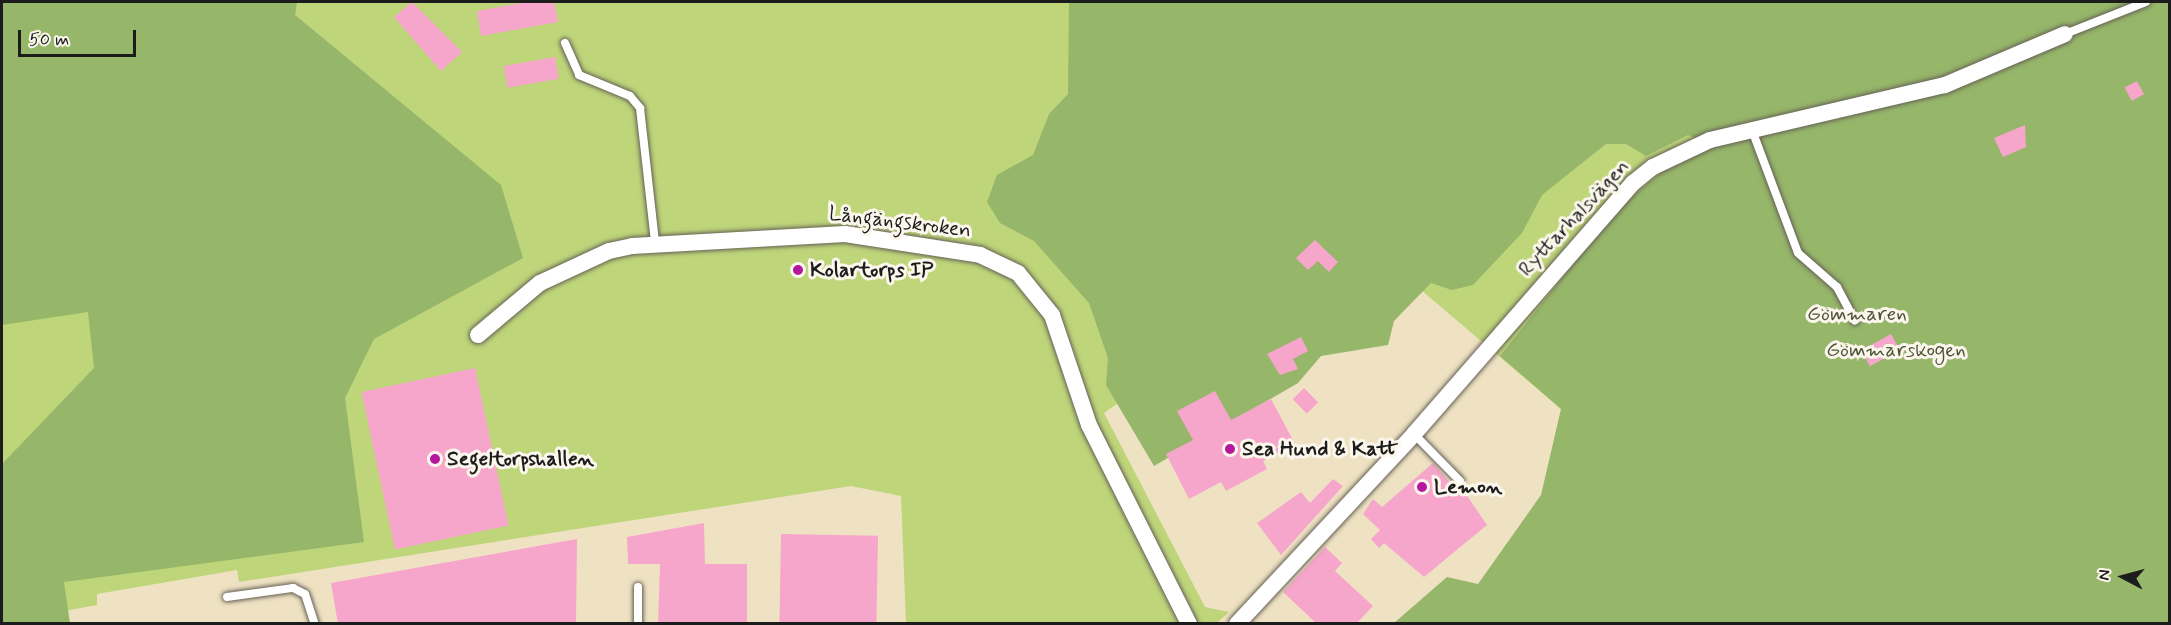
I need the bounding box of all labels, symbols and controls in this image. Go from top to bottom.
scale bar [21,18,140,56]
text: 50 m [29,28,69,52]
street label: Ryttarhalsvägen [1513,154,1635,282]
street label: Långängskroken [827,201,973,243]
place label: Kolartorps IP [810,257,935,283]
marker: Kolartorps IP [791,263,805,277]
park label: Gömmaren [1807,301,1907,327]
park label: Gömmarskogen [1826,337,1966,363]
place label: Sea Hund & Katt [1242,436,1396,462]
marker: Sea Hund & Katt [1223,442,1237,456]
place label: Segeltorpshallen [447,446,594,472]
marker: Segeltorpshallen [428,452,442,466]
place label: Lemon [1434,474,1502,500]
marker: Lemon [1415,480,1429,494]
north arrow [2093,547,2153,607]
text: N [2094,569,2116,581]

